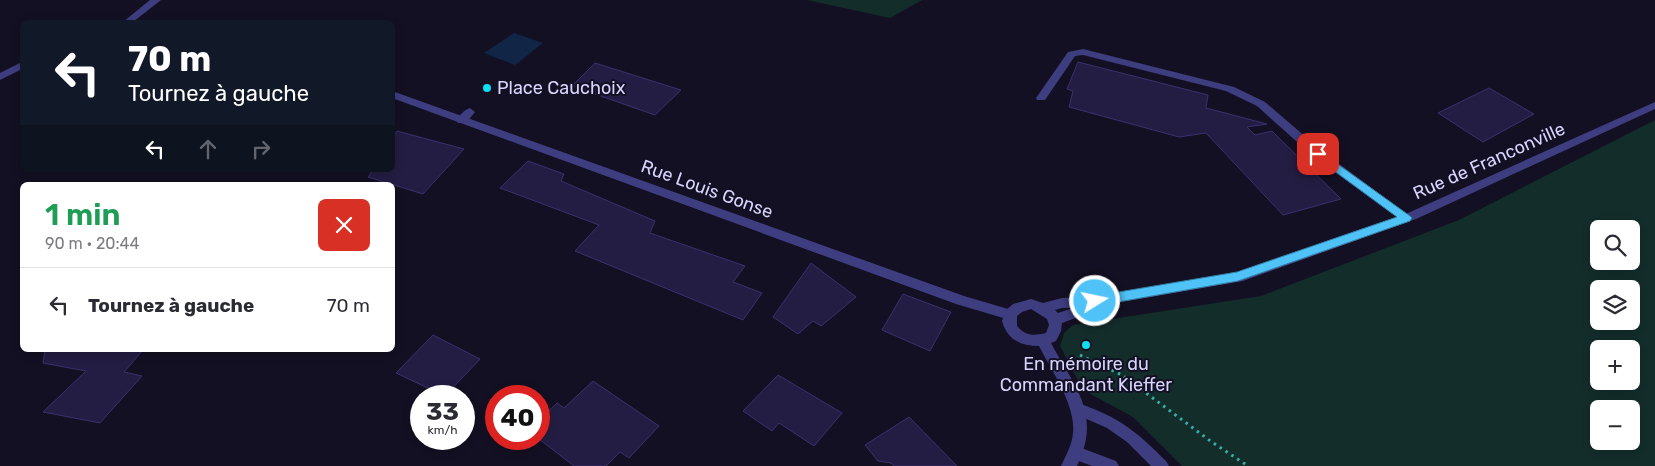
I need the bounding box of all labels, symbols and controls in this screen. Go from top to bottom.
text: 70 m [128,38,211,80]
icon: left [45,40,110,105]
place label: Place Cauchoix [497,77,626,99]
text: Tournez à gauche [128,80,309,107]
marker: Place Cauchoix [481,82,493,94]
street label: Rue de Franconville [1410,118,1568,204]
pin [1297,133,1339,175]
icon: left [141,135,169,163]
icon: ahead [194,135,222,163]
icon: right [247,135,275,163]
icon: arrive [1304,140,1332,168]
street label: Rue Louis Gonse [638,155,776,223]
text: 1 min [45,197,120,233]
button: close [318,199,370,251]
map controls [1590,220,1640,450]
button: search [1590,220,1640,270]
text: 90 m · 20:44 [45,234,139,253]
position arrow [1068,274,1120,326]
button: layers [1590,280,1640,330]
icon: left [45,291,73,319]
text: Tournez à gauche [88,294,254,317]
text: 70 m [327,294,370,317]
marker: En mémoire du Commandant Kieffer [1080,339,1092,351]
button: + [1590,340,1640,390]
place label: En mémoire du Commandant Kieffer [1000,353,1172,396]
speed limit sign: 40 [485,385,550,450]
text: 33 [426,397,459,426]
button: − [1590,400,1640,450]
text: km/h [428,423,457,437]

